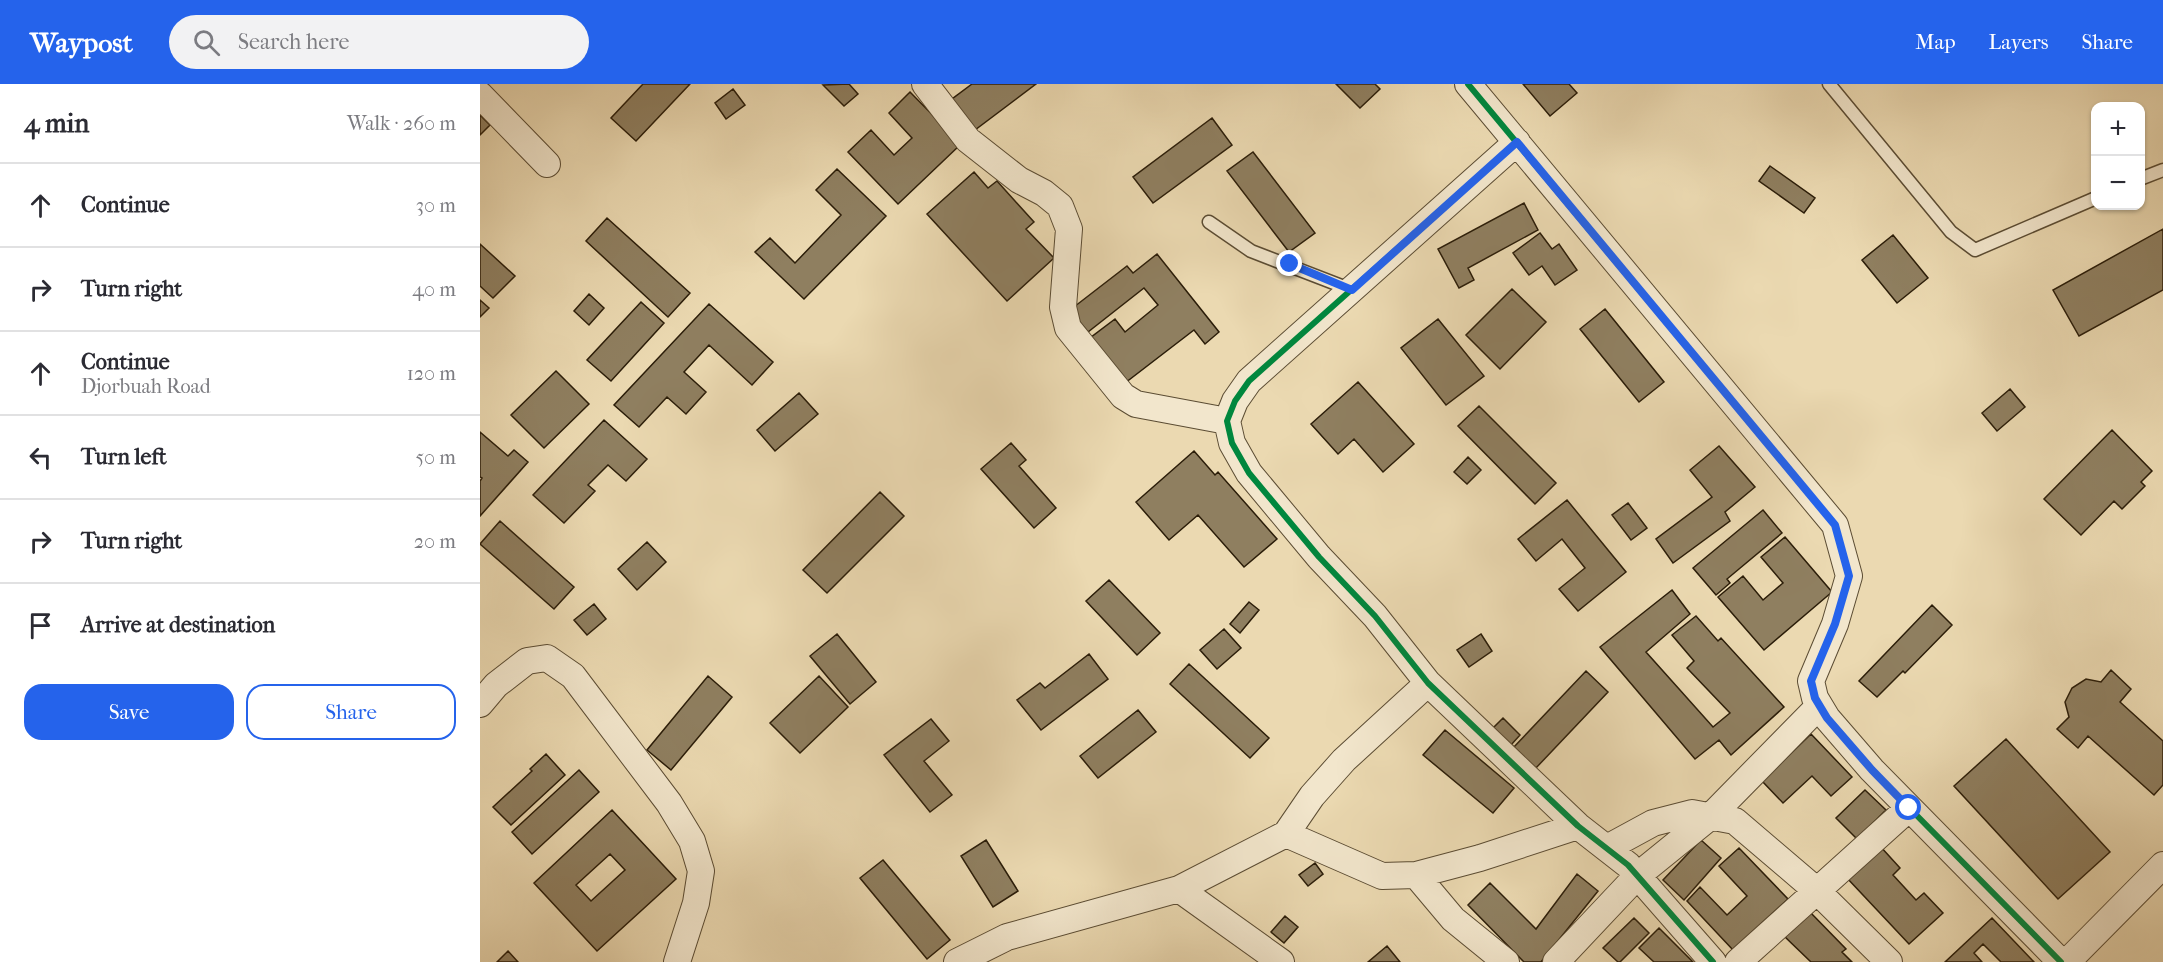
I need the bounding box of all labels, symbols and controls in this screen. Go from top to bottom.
search box [169,15,589,69]
text: Waypost [30,26,133,59]
icon: search [190,26,223,59]
text: Search here [238,29,349,55]
text: Map [1915,30,1956,54]
text: Layers [1989,30,2048,54]
text: Share [2081,30,2133,54]
map controls [2091,102,2145,210]
button: + [2091,102,2145,156]
text: 4 min [24,108,89,139]
text: Walk · 260 m [347,112,456,135]
button: − [2091,156,2145,210]
icon: ahead [24,189,57,222]
text: Continue [81,192,170,218]
text: 30 m [416,194,456,217]
route end [1276,250,1302,276]
icon: right [24,273,57,306]
text: Turn right [81,276,182,302]
text: 40 m [412,278,456,301]
text: Continue [81,349,170,375]
icon: ahead [24,357,57,390]
text: 120 m [407,362,456,385]
text: Djorbuah Road [81,375,211,398]
icon: left [24,441,57,474]
text: Turn left [81,444,167,470]
text: 50 m [415,446,456,469]
icon: right [24,525,57,558]
text: Turn right [81,528,182,554]
text: 20 m [414,530,456,553]
icon: arrive [24,609,57,642]
text: Arrive at destination [81,612,275,638]
button: Save [24,684,234,740]
button: Share [246,684,456,740]
route start [1895,794,1921,820]

